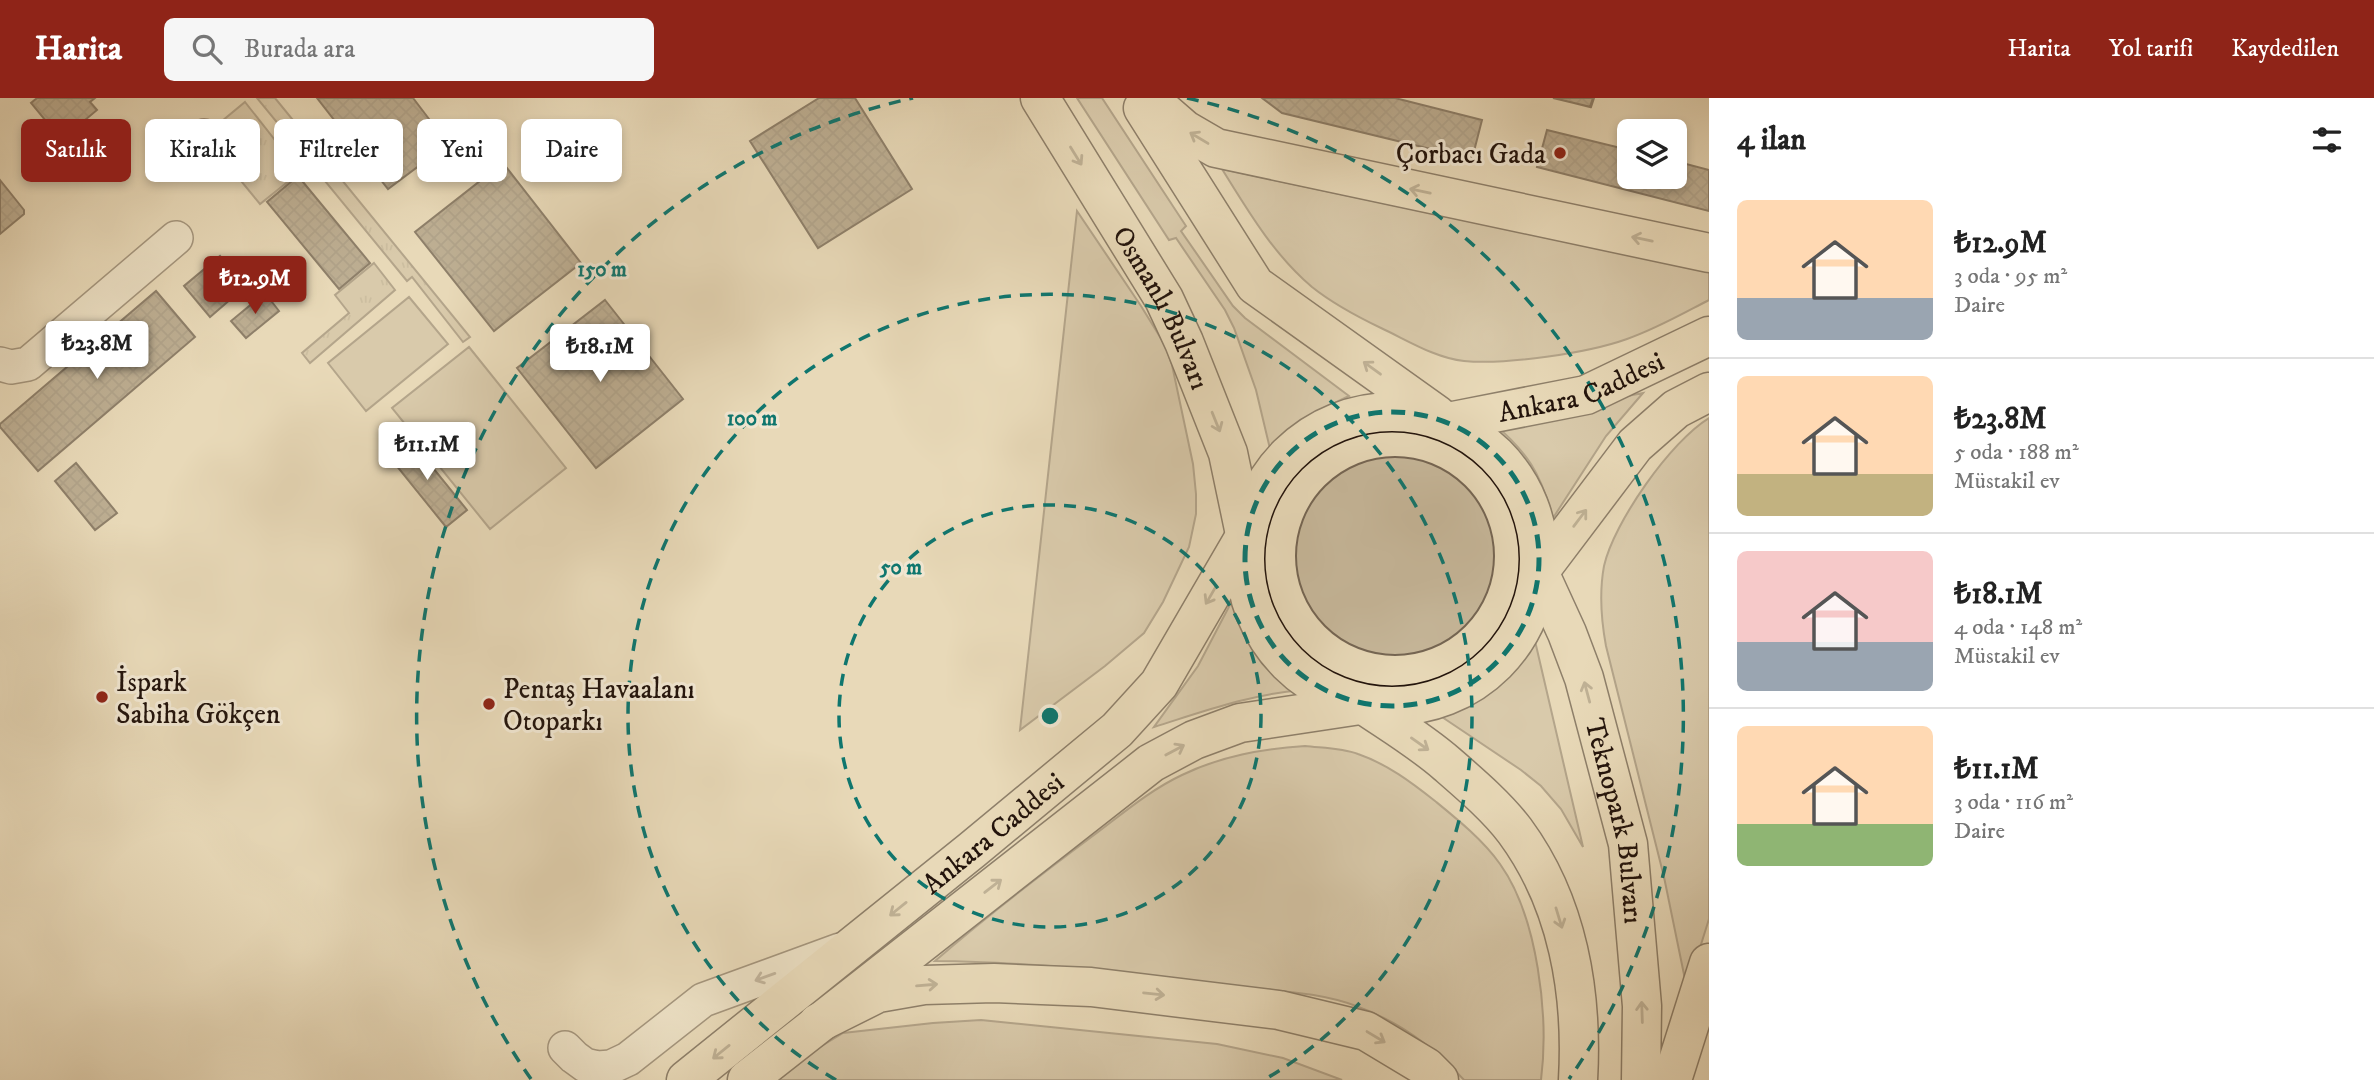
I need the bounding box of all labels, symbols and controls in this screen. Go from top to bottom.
search box [164,18,654,81]
text: Harita [35,29,122,70]
icon: search [188,30,226,68]
text: Burada ara [244,33,355,66]
text: Harita [2007,34,2071,64]
text: Yol tarifi [2109,34,2193,64]
text: Kaydedilen [2231,34,2339,64]
chip: Satılık [21,119,131,182]
chip: Kiralık [145,119,260,182]
chip: Filtreler [274,119,403,182]
chip: Yeni [417,119,507,182]
chip: Daire [521,119,622,182]
map controls [1617,119,1687,189]
button: layers [1617,119,1687,189]
icon: filters [2308,121,2346,159]
text: 4 ilan [1737,122,1806,159]
one-way arrow [1190,131,1210,145]
place label: Çorbacı Gada [1396,137,1546,172]
one-way arrow [1070,145,1084,165]
marker: Çorbacı Gada [1552,145,1568,161]
one-way arrow [1409,184,1432,198]
street label: Osmanlı Bulvarı [1104,220,1217,395]
text: ₺12.9M [1954,225,2047,262]
icon: home [1793,228,1877,312]
one-way arrow [1631,231,1654,245]
pin: ₺12.9M [198,256,312,316]
text: 150 m [577,257,627,283]
text: 3 oda · 95 m² [1954,262,2067,291]
text: ₺12.9M [219,264,291,293]
text: Daire [1954,291,2005,320]
pin: ₺23.8M [40,322,154,381]
pin: ₺18.1M [543,324,657,384]
text: ₺23.8M [61,329,133,358]
text: ₺18.1M [566,332,634,361]
street label: Ankara Caddesi [1495,344,1670,431]
one-way arrow [1363,361,1382,375]
text: ₺23.8M [1954,401,2047,438]
icon: home [1793,404,1877,488]
text: 100 m [727,406,777,432]
one-way arrow [1210,410,1223,432]
pin: ₺11.1M [370,422,484,482]
text: ₺11.1M [395,430,459,459]
text: 5 oda · 188 m² [1954,438,2079,467]
text: Müstakil ev [1954,467,2060,496]
one-way arrow [1573,509,1587,528]
text: 50 m [879,555,922,581]
text: ₺18.1M [1954,576,2043,613]
icon: home [1793,579,1877,663]
one-way arrow [1204,585,1218,605]
text: 4 oda · 148 m² [1954,613,2082,642]
text: Müstakil ev [1954,642,2060,671]
place label: İspark Sabiha Gökçen [116,665,281,732]
place label: Pentaş Havaalanı Otoparkı [503,672,695,739]
one-way arrow [1580,682,1593,704]
marker: İspark Sabiha Gökçen [94,689,110,705]
marker: Pentaş Havaalanı Otoparkı [481,696,497,712]
centre of rings [1038,704,1062,728]
street label: Teknopark Bulvarı [1576,715,1651,925]
one-way arrow [1410,737,1429,751]
one-way arrow [1164,743,1185,756]
text: ₺11.1M [1954,751,2039,788]
icon: home [1793,754,1877,838]
street label: Ankara Caddesi [915,765,1072,902]
text: 3 oda · 116 m² [1954,788,2073,817]
text: Daire [1954,817,2005,846]
one-way arrow [983,879,1001,894]
one-way arrow [890,901,908,917]
one-way arrow [1554,907,1566,929]
one-way arrow [755,972,777,984]
one-way arrow [915,978,938,991]
one-way arrow [1142,988,1165,1001]
one-way arrow [1636,1001,1649,1024]
one-way arrow [1366,1030,1386,1044]
one-way arrow [712,1044,730,1059]

